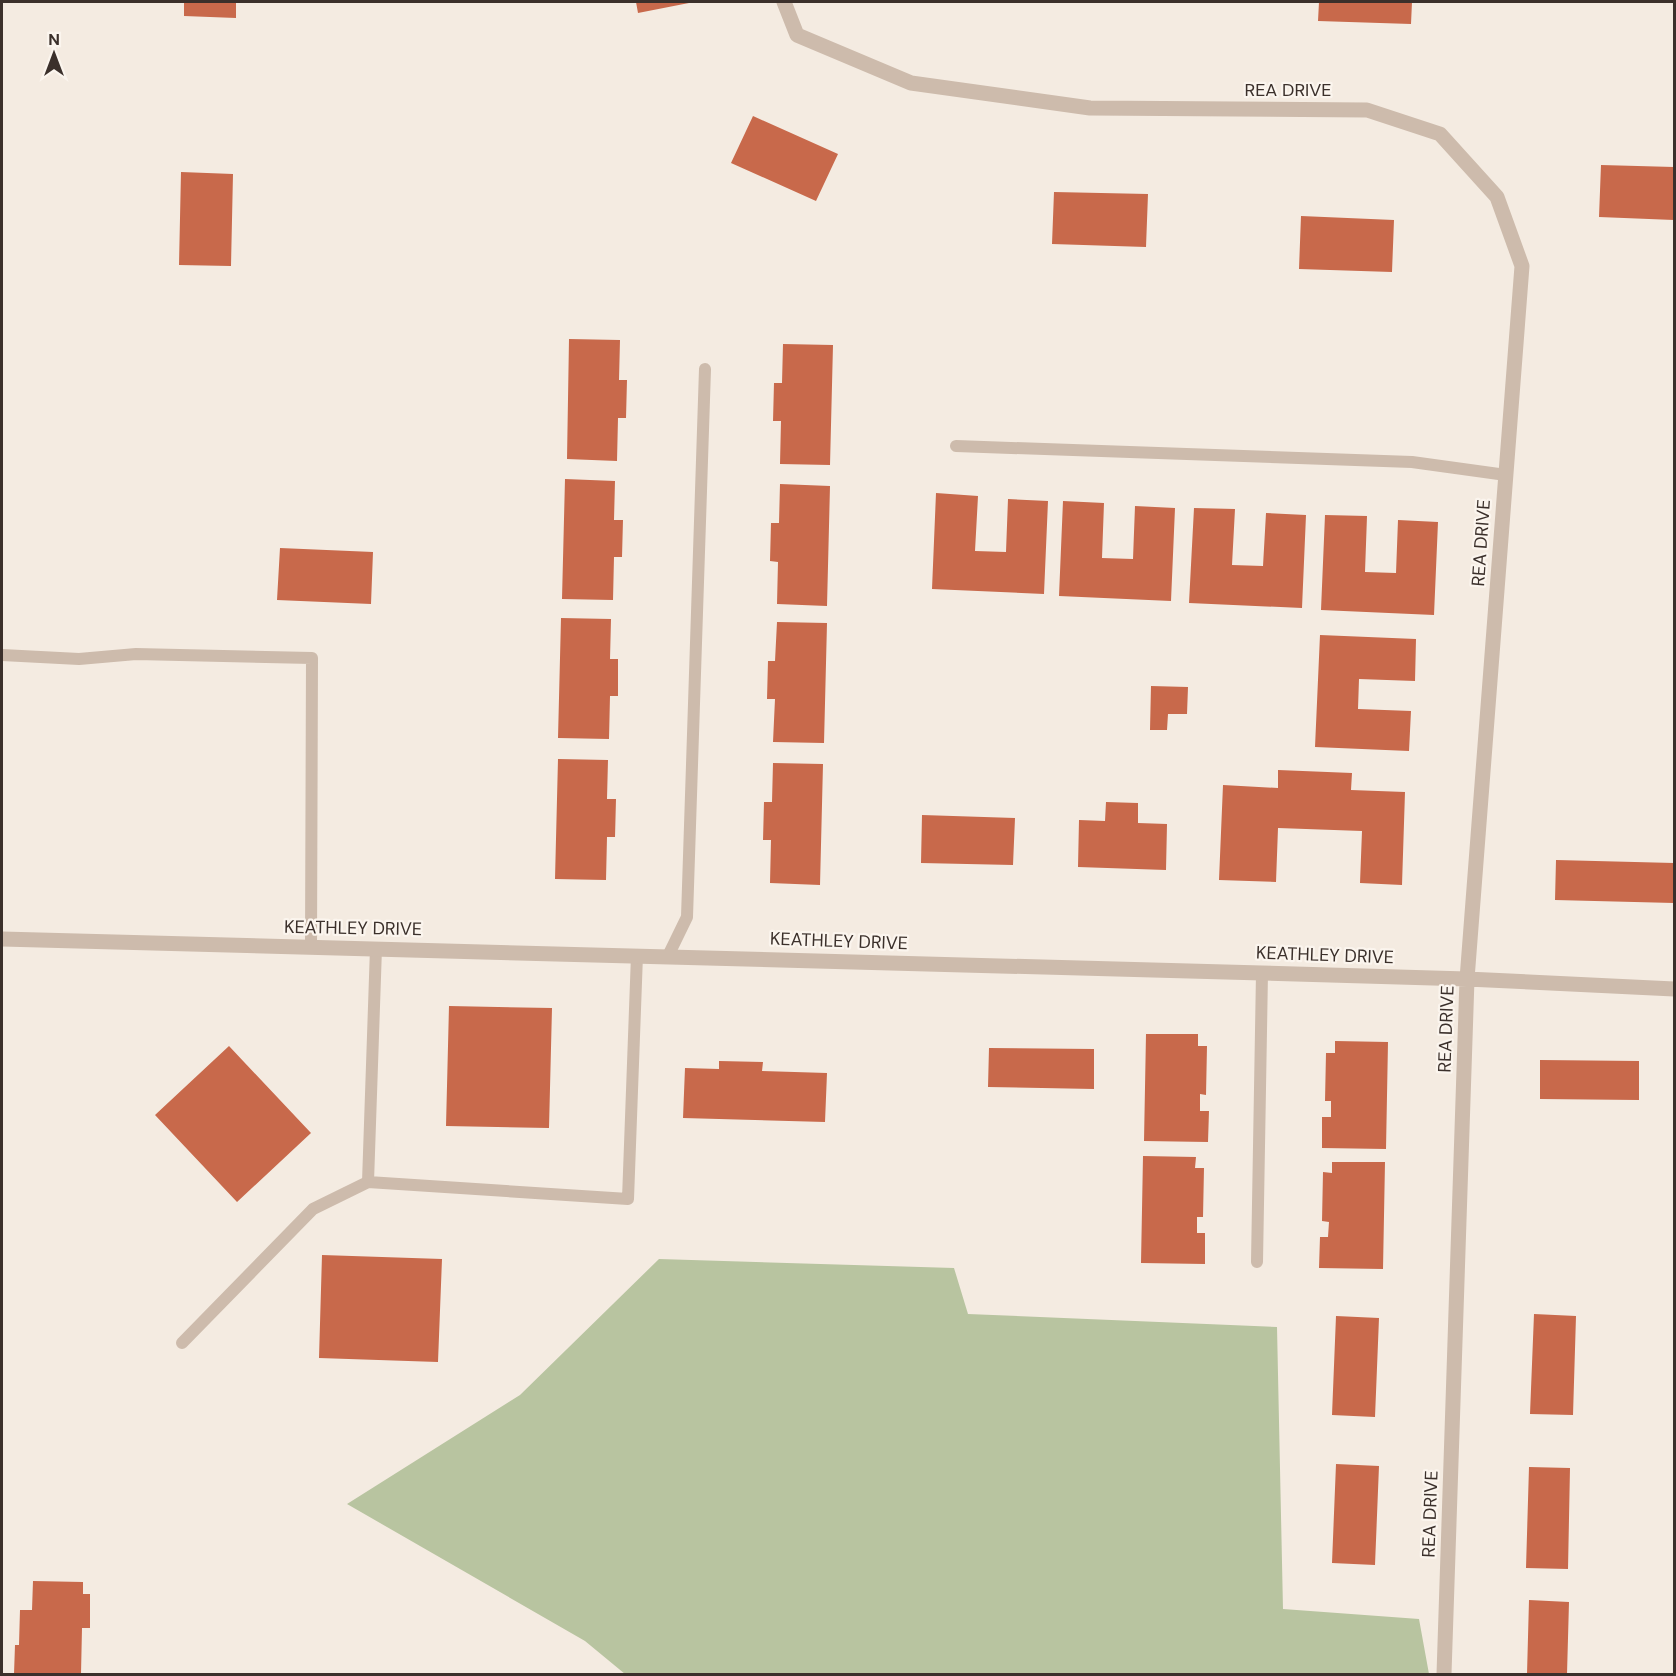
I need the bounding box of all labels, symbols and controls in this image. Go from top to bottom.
north arrow [24,24,84,84]
text: N [48,29,60,50]
street label: REA DRIVE [1244,78,1332,102]
street label: REA DRIVE [1466,499,1496,587]
street label: KEATHLEY DRIVE [284,915,422,941]
street label: KEATHLEY DRIVE [770,927,908,955]
street label: KEATHLEY DRIVE [1256,941,1394,969]
street label: REA DRIVE [1432,985,1460,1073]
street label: REA DRIVE [1416,1470,1444,1558]

